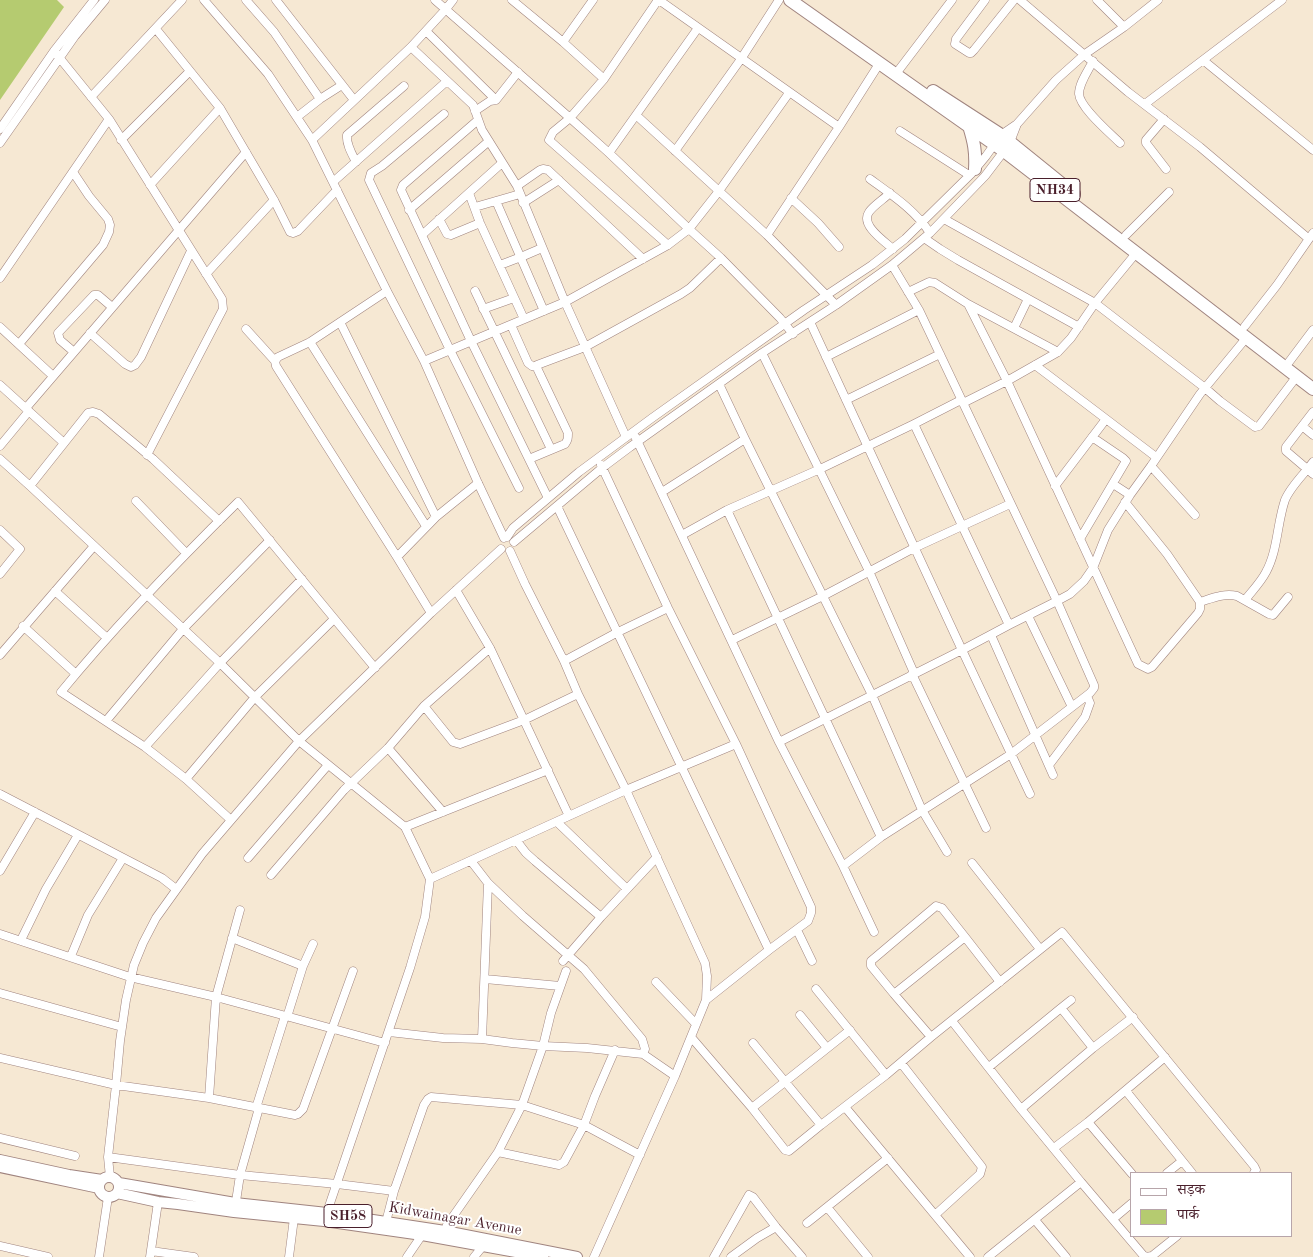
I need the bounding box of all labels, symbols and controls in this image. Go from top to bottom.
road number: NH34 [1030,178,1080,202]
legend [1130,1172,1293,1237]
text: सड़क [1177,1183,1205,1198]
street label: Kidwainagar Avenue [387,1198,523,1240]
road number: SH58 [324,1204,372,1228]
text: पार्क [1177,1208,1199,1223]

